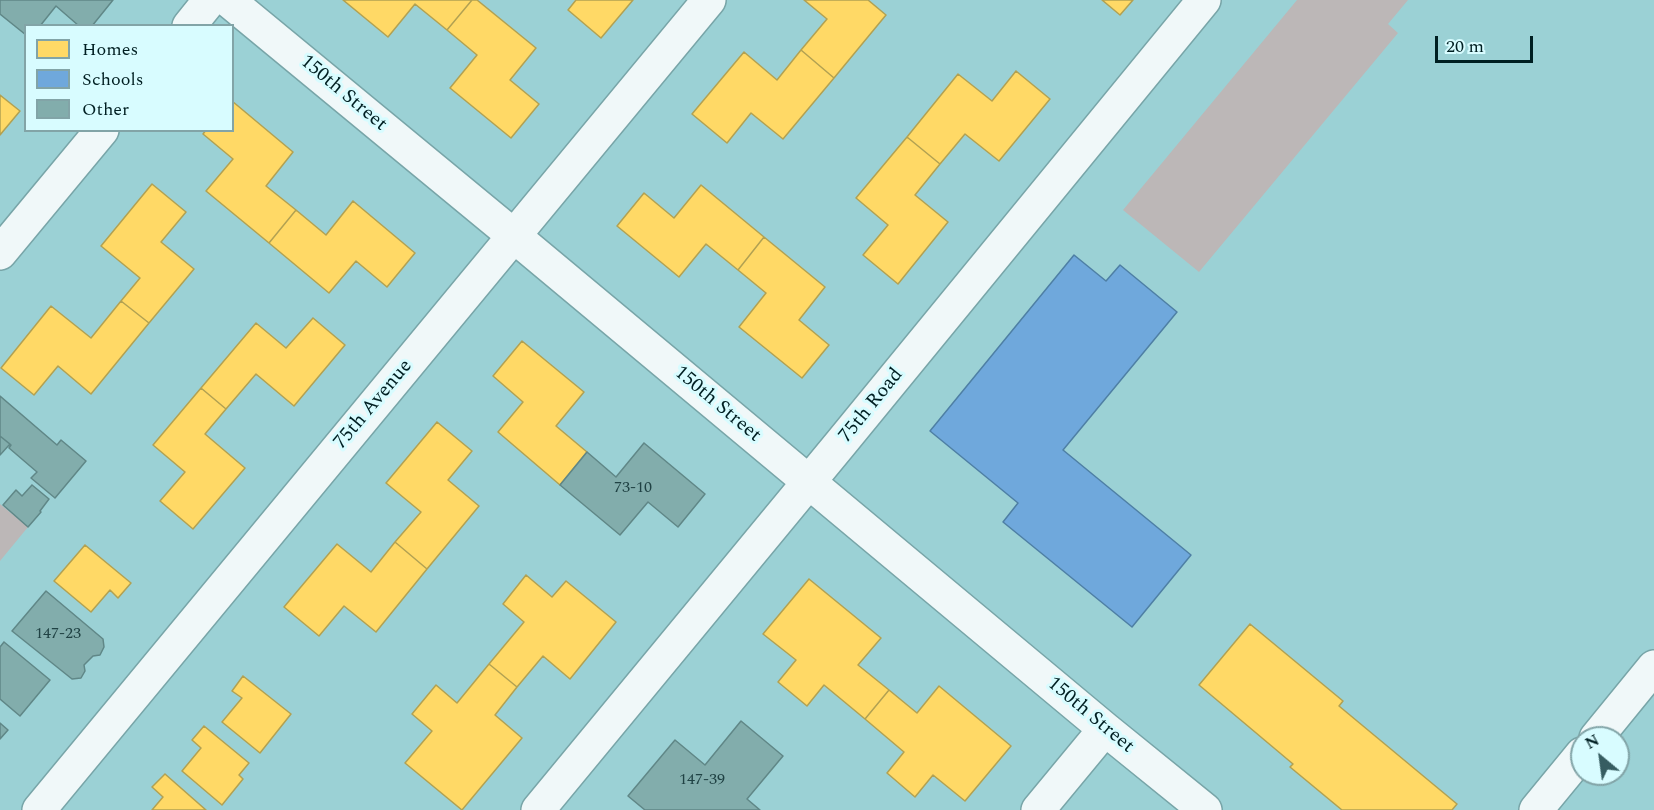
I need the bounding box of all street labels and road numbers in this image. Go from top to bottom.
street label: 150th Street [295,51,391,137]
street label: 75th Avenue [330,355,418,455]
street label: 150th Street [669,362,765,448]
street label: 75th Road [835,364,909,448]
street label: 150th Street [1042,673,1138,759]

